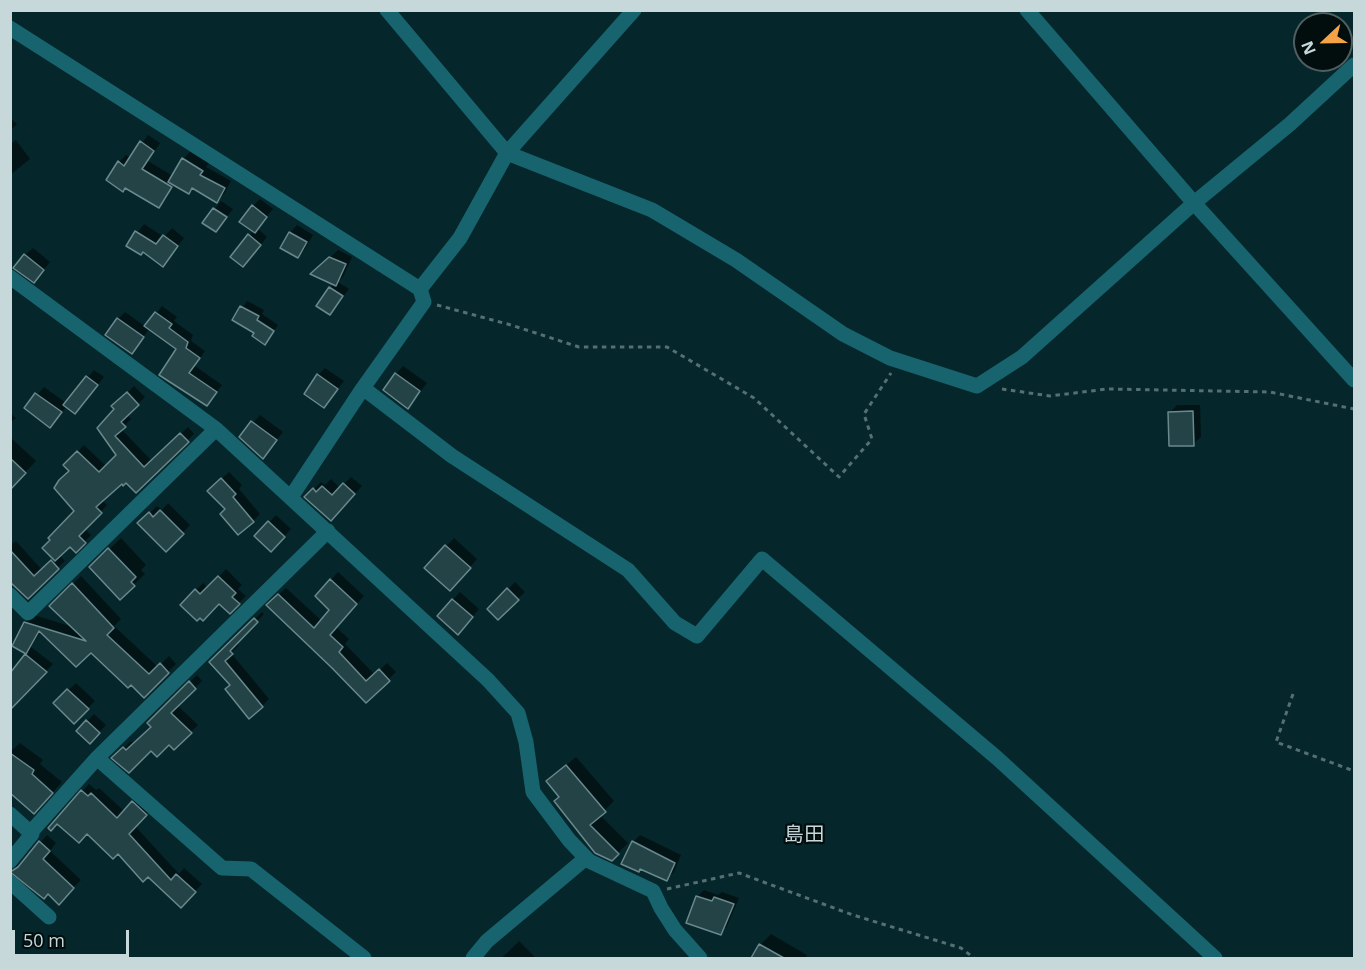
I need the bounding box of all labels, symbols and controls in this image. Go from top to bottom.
north arrow [1293,12,1353,72]
text: N [1296,38,1321,58]
district label: 島田 [784,823,824,847]
scale bar [15,918,132,956]
text: 50 m [23,928,65,952]

